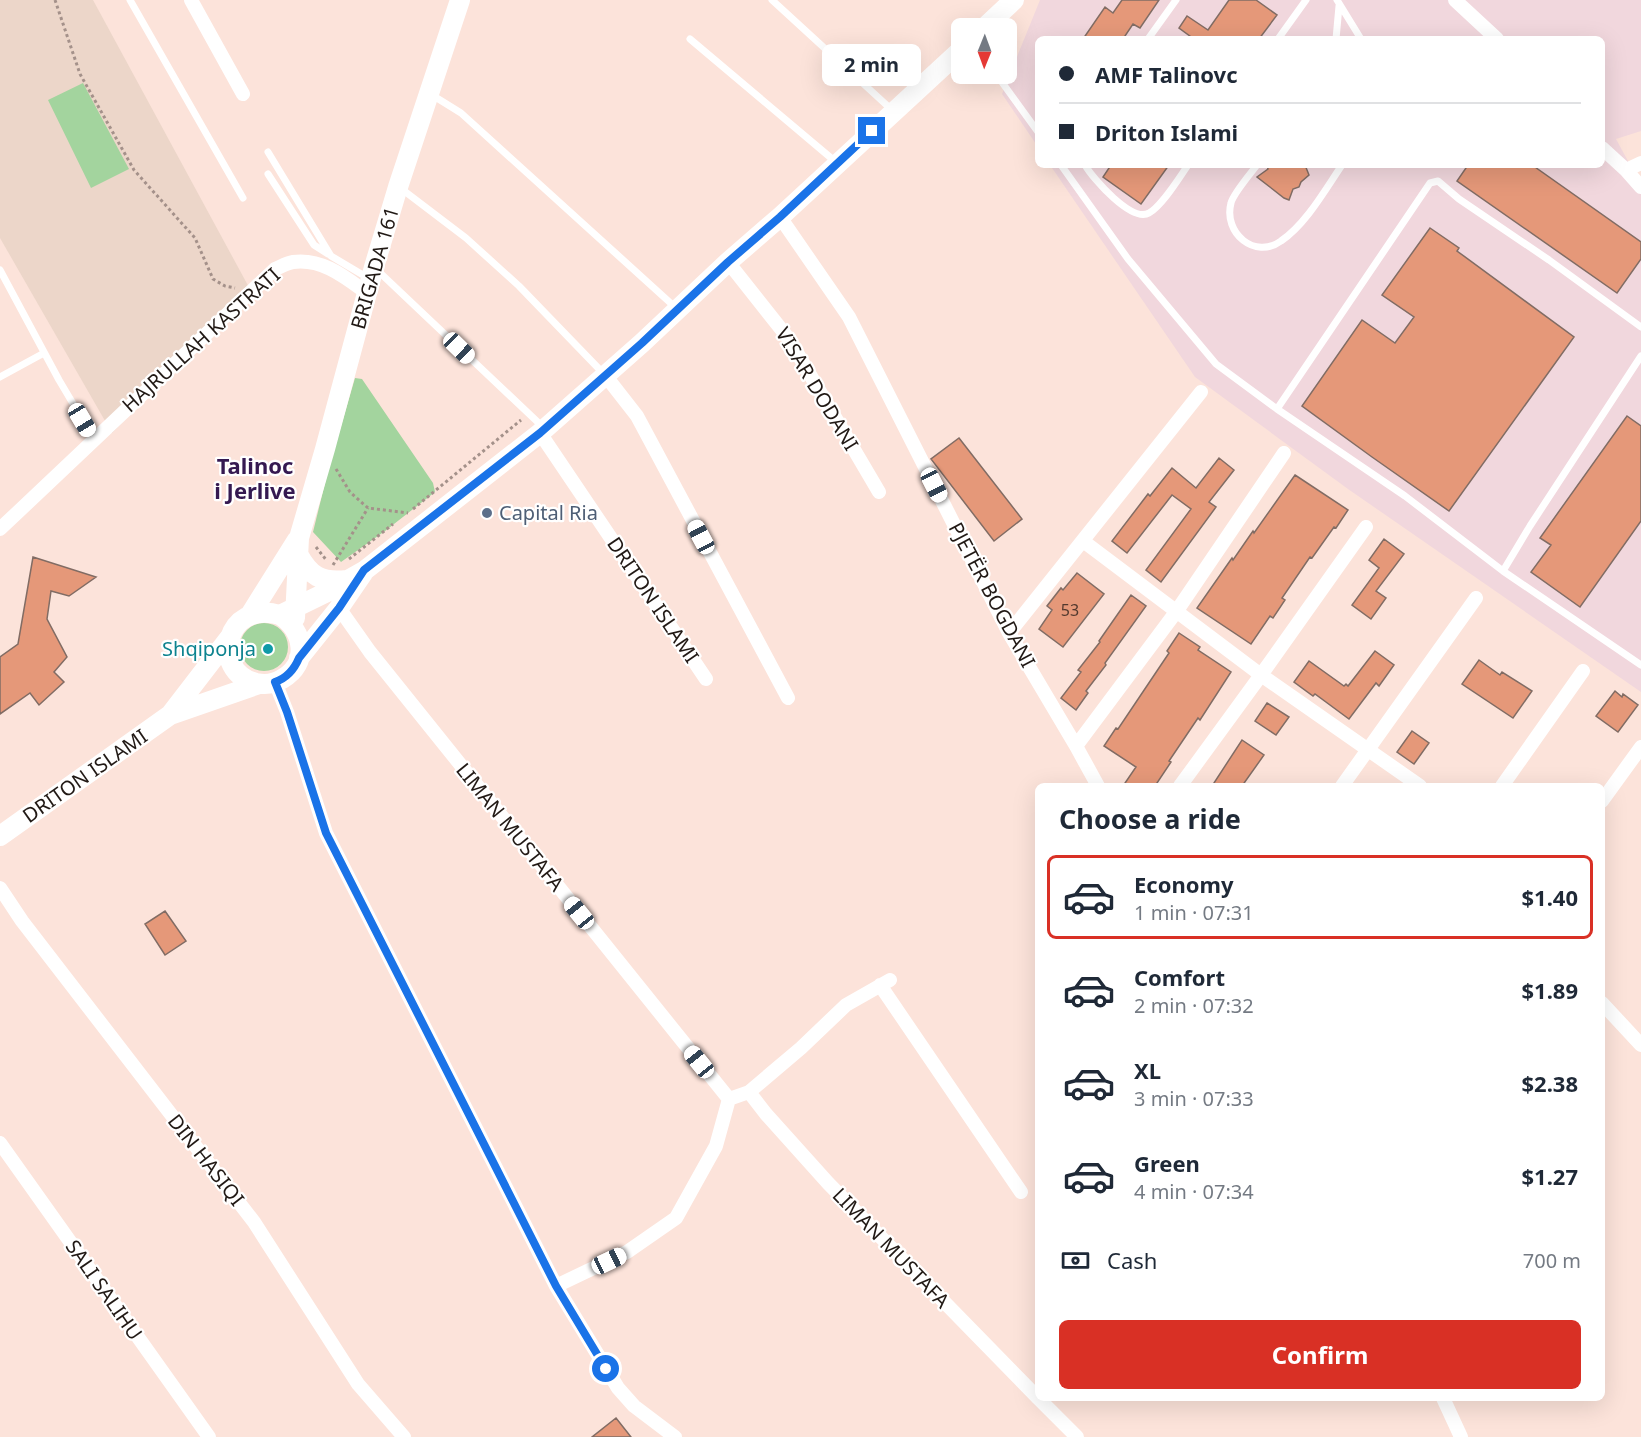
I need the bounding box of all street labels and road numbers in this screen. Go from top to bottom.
street label: BRIGADA 161 [344,204,405,332]
street label: HAJRULLAH KASTRATI [116,261,285,418]
street label: VISAR DODANI [770,322,865,455]
street label: PJETËR BOGDANI [943,517,1042,672]
street label: DRITON ISLAMI [601,531,706,668]
street label: DRITON ISLAMI [17,723,152,829]
street label: LIMAN MUSTAFA [450,757,571,897]
street label: DIN HASIQI [162,1108,251,1211]
street label: LIMAN MUSTAFA [827,1182,956,1314]
street label: SALI SALIHU [60,1234,149,1345]

